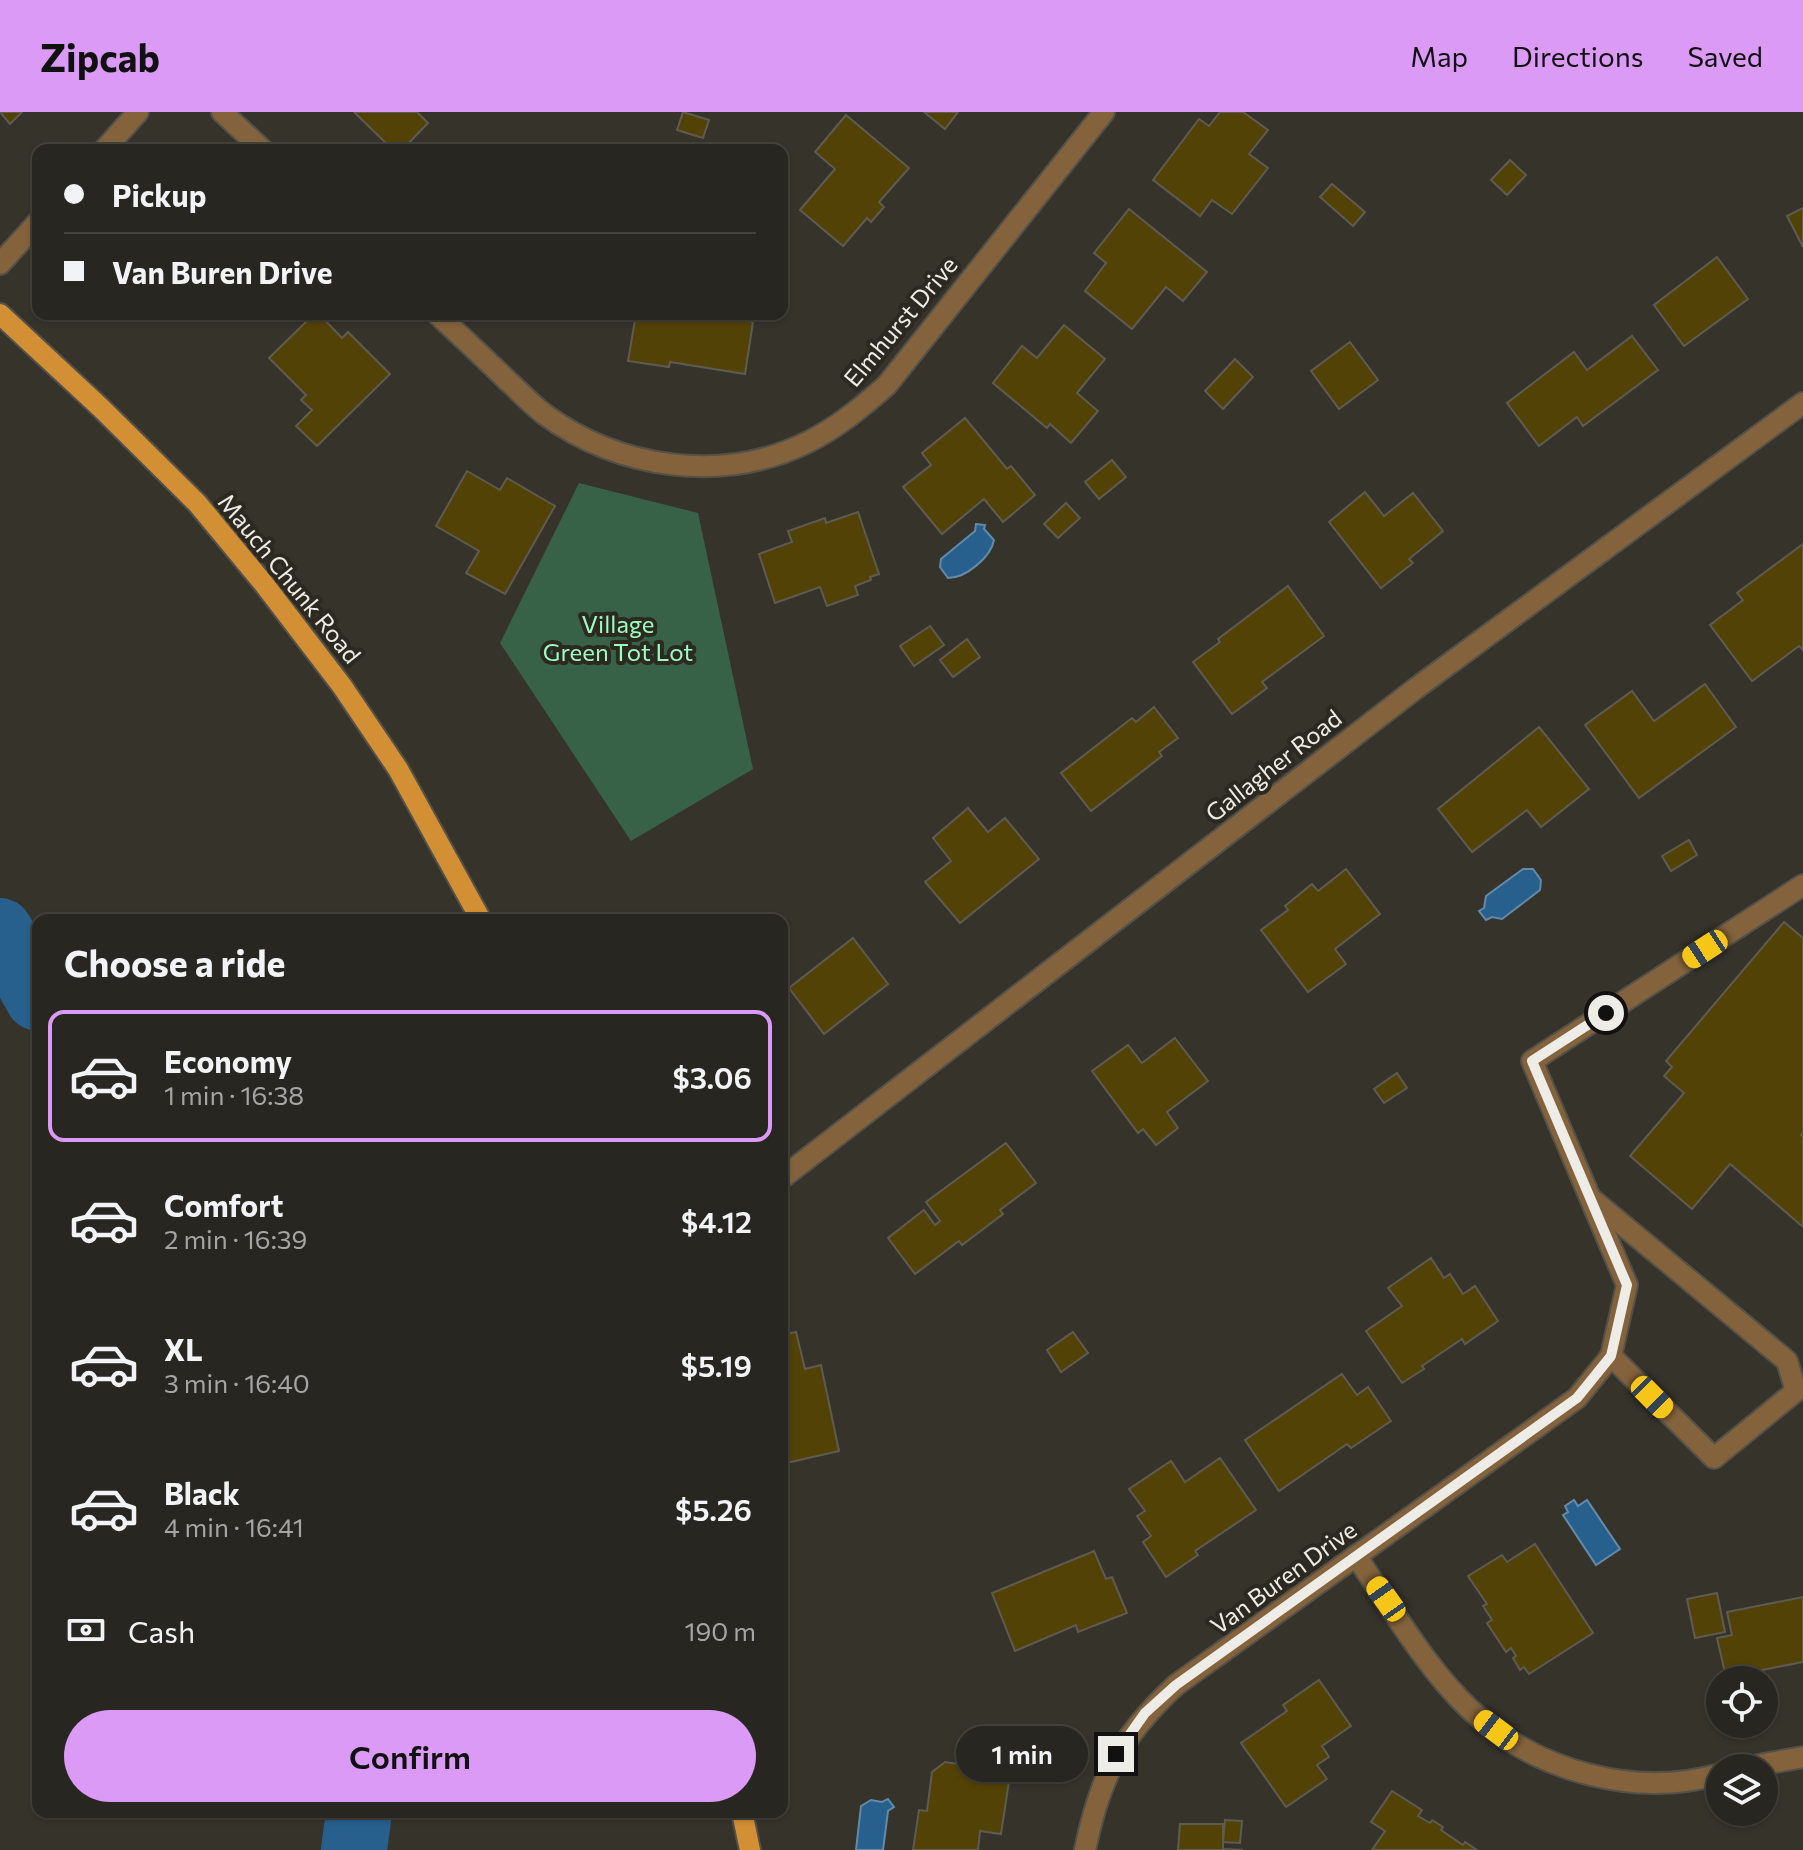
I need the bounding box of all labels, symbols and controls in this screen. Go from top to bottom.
text: Zipcab [40,33,160,80]
text: Map [1410,39,1468,73]
text: Directions [1512,39,1643,73]
text: Saved [1687,39,1763,73]
text: Pickup [112,176,206,213]
street label: Elmhurst Drive [837,250,963,392]
text: Van Buren Drive [112,253,333,290]
street label: Mauch Chunk Road [213,487,367,669]
park label: Village Green Tot Lot [543,609,693,666]
street label: Gallagher Road [1199,703,1347,827]
car [1678,926,1732,972]
text: Choose a ride [64,940,285,984]
route start [1588,995,1624,1031]
icon: car [68,1040,140,1112]
text: Economy [164,1042,292,1079]
text: $3.06 [673,1058,752,1095]
text: 1 min · 16:38 [164,1079,304,1110]
icon: car [68,1184,140,1256]
text: Comfort [164,1186,283,1223]
text: $4.12 [681,1202,752,1239]
text: 2 min · 16:39 [164,1223,307,1254]
icon: car [68,1328,140,1400]
text: XL [164,1330,203,1367]
text: $5.19 [681,1346,752,1383]
text: 3 min · 16:40 [164,1367,310,1398]
car [1627,1372,1677,1422]
icon: car [68,1472,140,1544]
text: Black [164,1474,240,1511]
text: $5.26 [675,1490,752,1527]
text: 4 min · 16:41 [164,1511,304,1542]
street label: Van Buren Drive [1204,1514,1362,1640]
car [1362,1572,1410,1626]
icon: cash [64,1608,108,1652]
text: Cash [128,1612,195,1649]
text: 190 m [684,1615,756,1646]
map controls [1706,1666,1778,1826]
button: locate [1706,1666,1778,1738]
car [1470,1706,1522,1754]
button: Confirm [64,1710,756,1802]
callout: 1 min [956,1726,1088,1782]
route end [1098,1736,1134,1772]
text: 1 min [991,1738,1053,1769]
button: layers [1706,1754,1778,1826]

